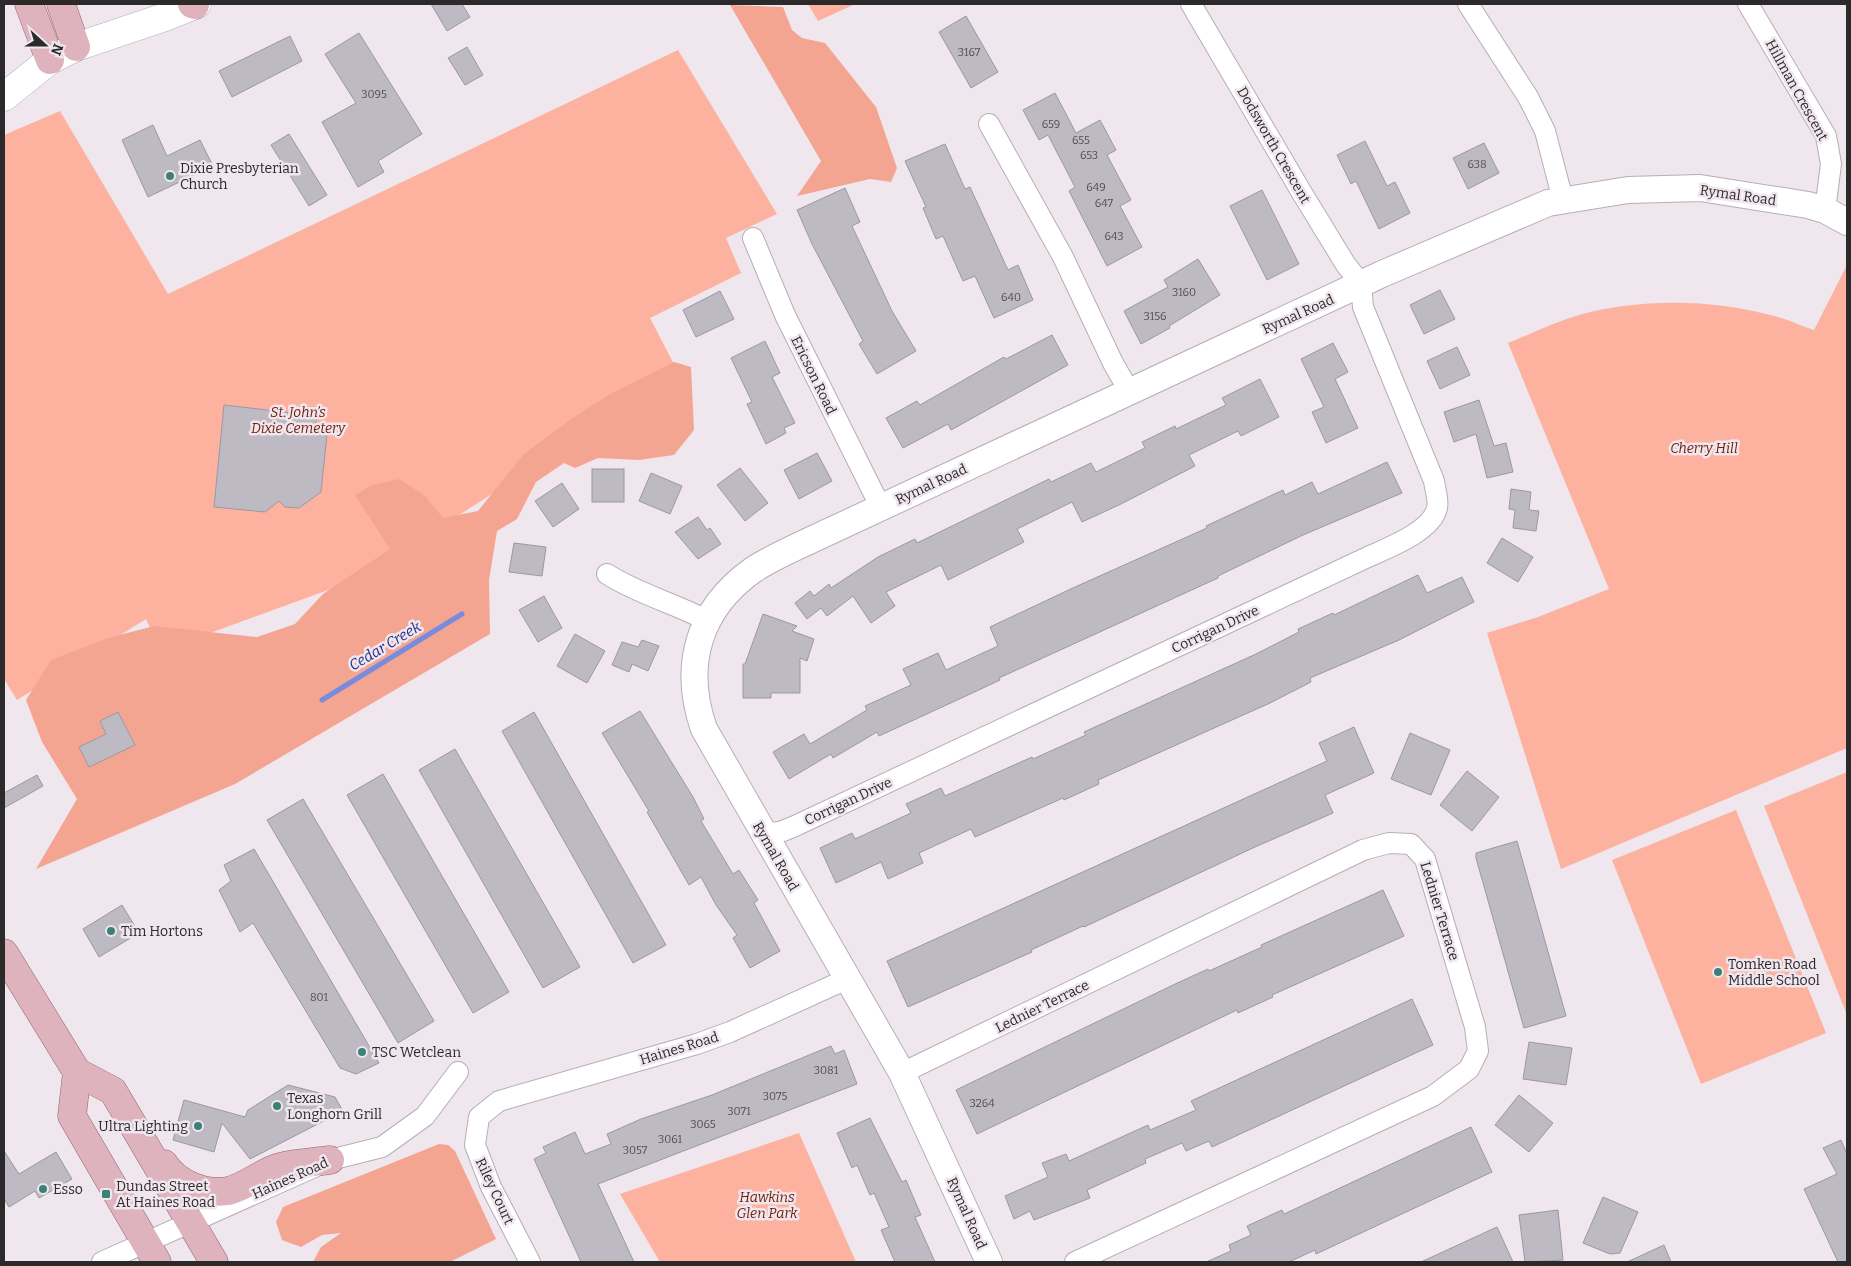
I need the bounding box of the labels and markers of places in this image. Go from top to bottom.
place label: Dixie Presbyterian Church [180,160,299,193]
marker: Dixie Presbyterian Church [164,170,176,182]
place label: Tim Hortons [121,923,203,940]
marker: Tim Hortons [105,925,117,937]
place label: Tomken Road Middle School [1728,956,1820,989]
marker: Tomken Road Middle School [1712,966,1724,978]
place label: TSC Wetclean [372,1044,461,1061]
marker: TSC Wetclean [356,1046,368,1058]
place label: Texas Longhorn Grill [287,1090,382,1123]
marker: Texas Longhorn Grill [271,1100,283,1112]
place label: Ultra Lighting [98,1118,188,1135]
marker: Ultra Lighting [192,1120,204,1132]
place label: Dundas Street At Haines Road [116,1178,215,1211]
place label: Esso [53,1181,83,1198]
marker: Esso [37,1183,49,1195]
marker: Dundas Street At Haines Road [100,1188,112,1200]

